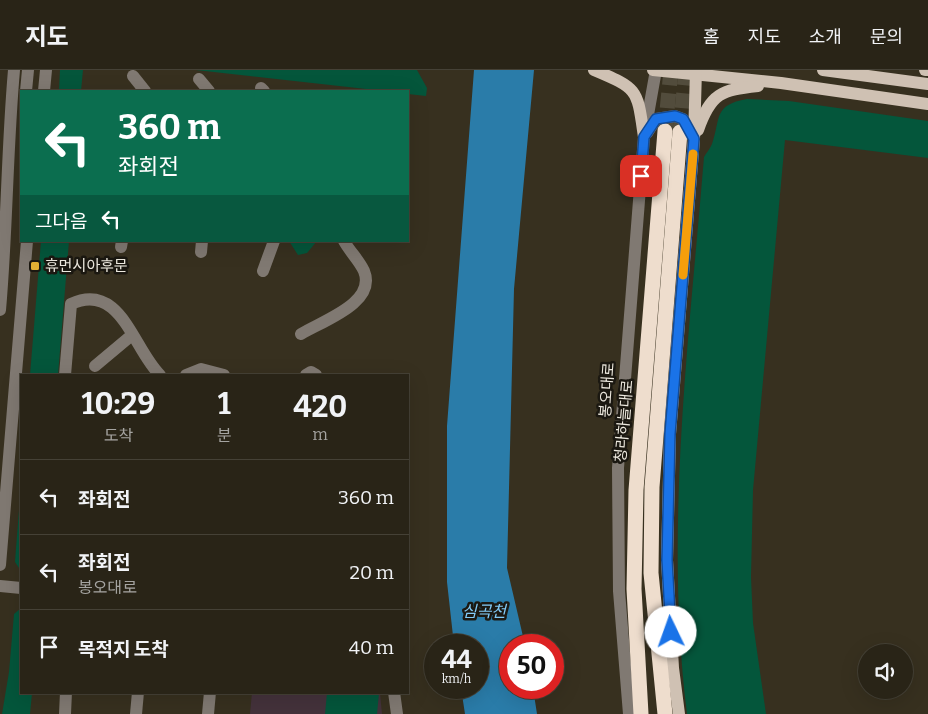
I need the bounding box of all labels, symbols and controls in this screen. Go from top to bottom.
text: 지도 [25,23,69,51]
text: 홈 [703,26,720,48]
text: 지도 [748,26,781,48]
text: 소개 [809,26,842,48]
text: 문의 [870,26,903,48]
text: 360 m [118,106,221,148]
icon: left [35,110,100,175]
text: 좌회전 [118,153,179,180]
pin [620,155,662,197]
icon: arrive [627,162,655,190]
icon: left [97,205,125,233]
text: 그다음 [35,210,87,233]
place label: 휴먼시아후문 [45,257,128,275]
marker: 휴먼시아후문 [29,260,41,272]
street label: 봉오대로 [596,362,618,418]
street label: 청라하늘대로 [611,379,637,463]
text: 10:29 [82,386,155,422]
text: 1 [218,386,231,422]
text: 420 [293,389,347,425]
text: m [313,425,328,444]
text: 도착 [104,426,133,445]
text: 분 [217,426,232,445]
icon: left [35,483,63,511]
text: 360 m [338,486,394,509]
text: 좌회전 [78,488,130,511]
text: 좌회전 [78,551,130,574]
icon: left [35,558,63,586]
text: 20 m [350,561,394,584]
text: 봉오대로 [78,578,137,597]
water label: 심곡천 [462,602,508,621]
position arrow [644,605,696,657]
icon: arrive [35,633,63,661]
speed limit sign: 50 [499,634,564,699]
text: 40 m [349,636,394,659]
text: 목적지 도착 [78,638,169,661]
map controls [858,644,913,699]
button: sound [858,644,913,699]
text: 44 [441,645,472,675]
text: km/h [442,672,471,686]

